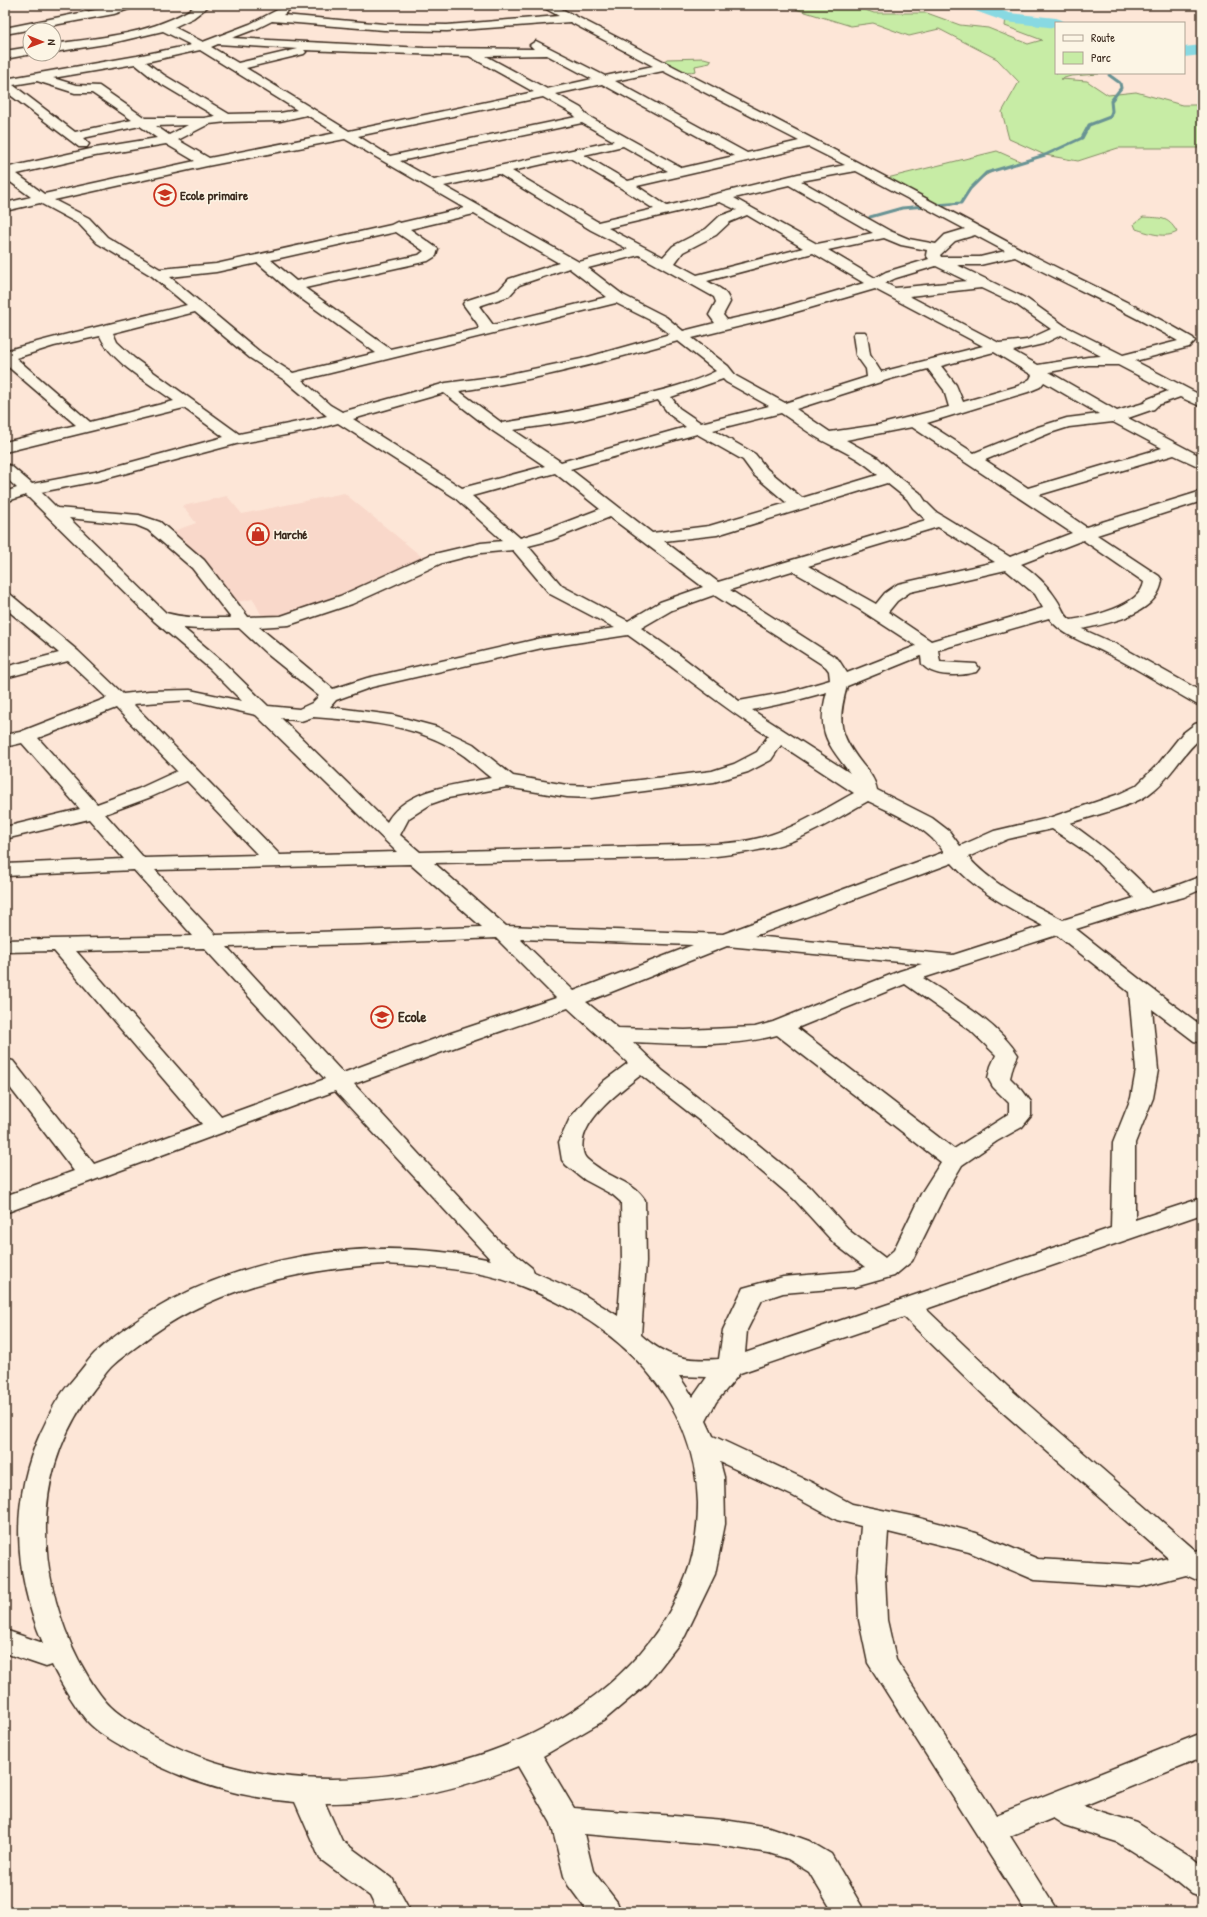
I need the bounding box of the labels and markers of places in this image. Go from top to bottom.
school or university icon: Ecole primaire [152,182,178,208]
place label: Ecole primaire [180,186,249,205]
shop icon: Marché [245,521,271,547]
place label: Marché [274,525,308,543]
school or university icon: Ecole [369,1004,395,1030]
place label: Ecole [398,1006,426,1027]

